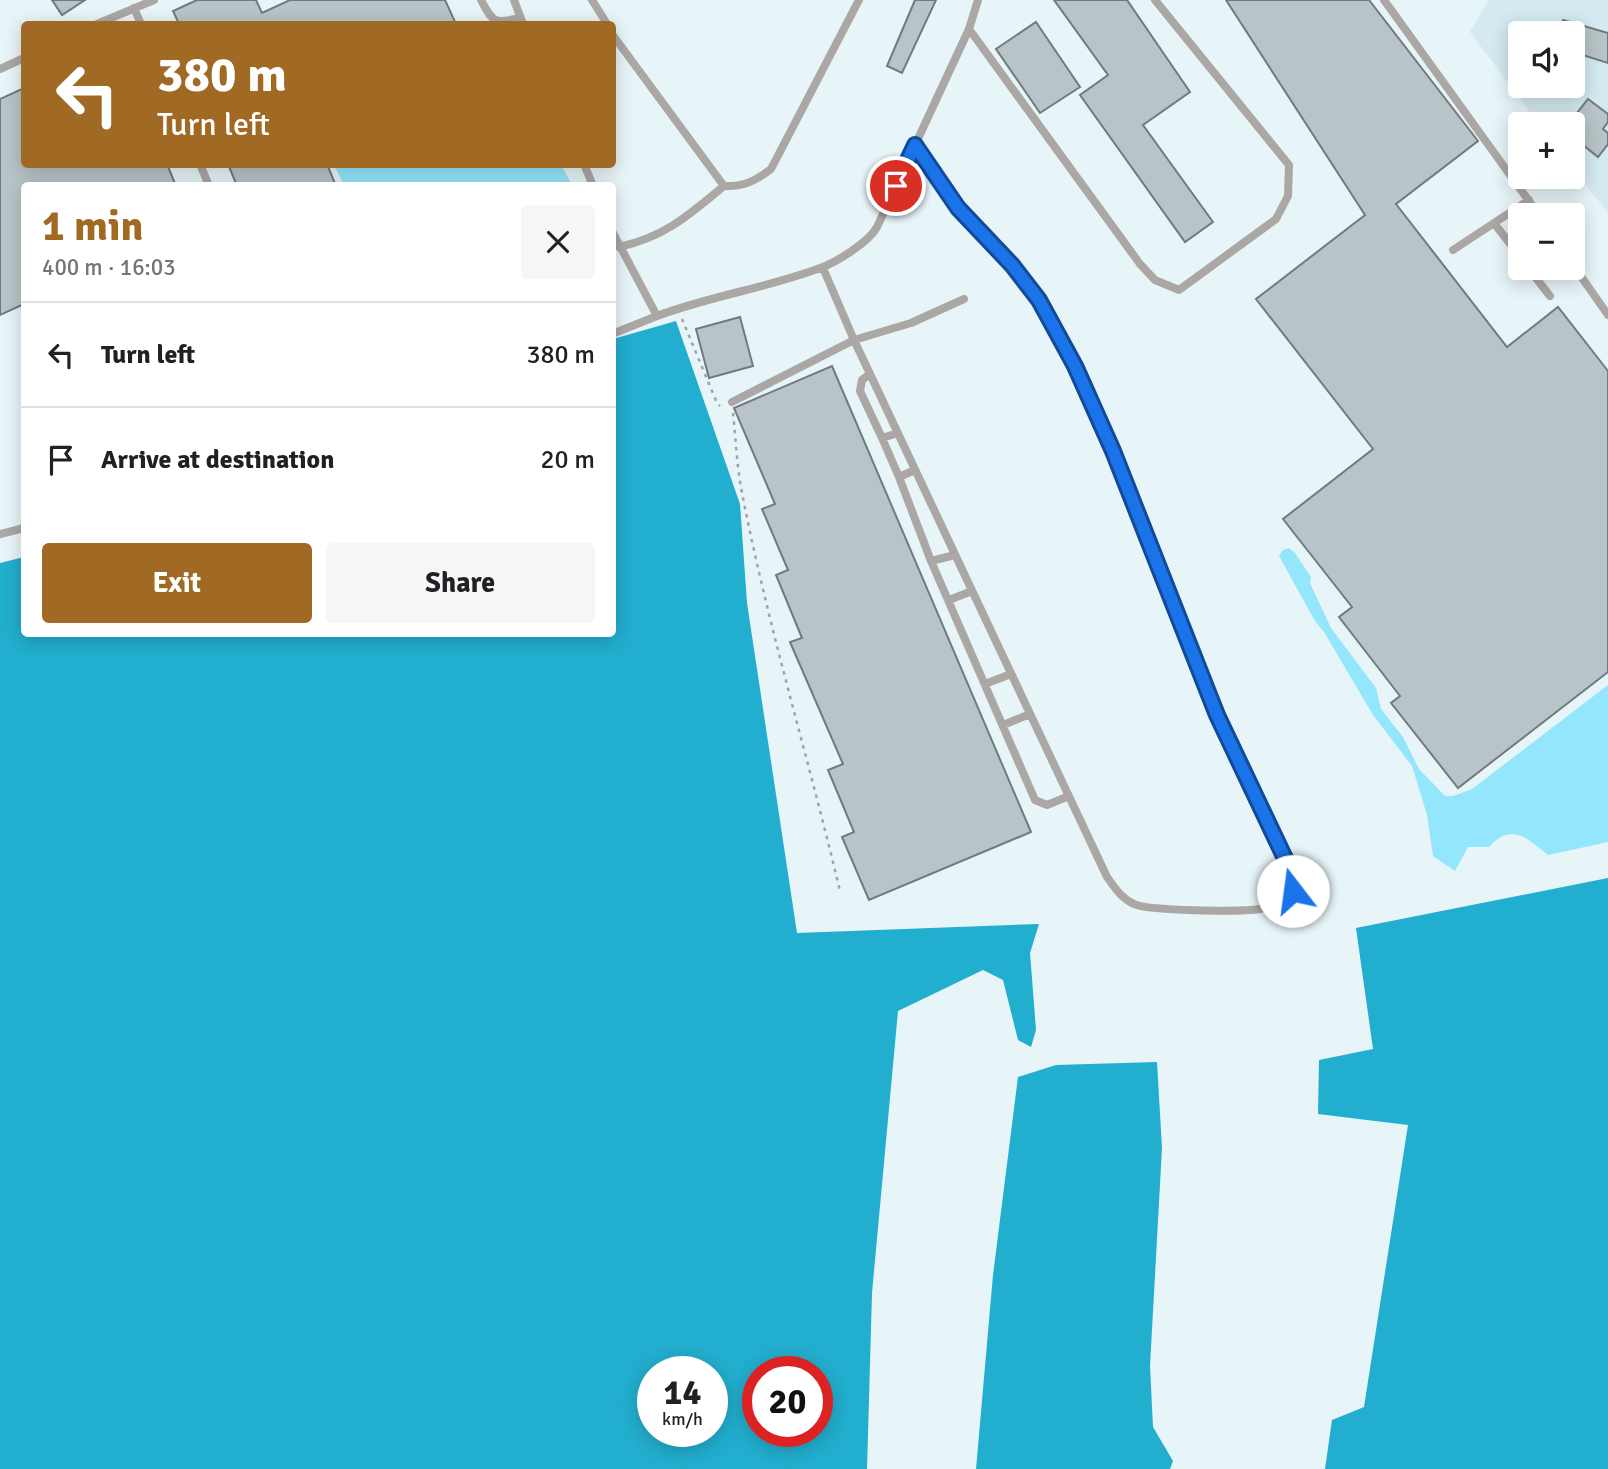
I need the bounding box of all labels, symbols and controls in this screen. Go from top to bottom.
map controls [1508,21,1585,280]
button: sound [1508,21,1585,98]
text: 380 m [157,45,287,105]
icon: left [42,49,133,140]
text: Turn left [157,105,270,144]
button: + [1508,112,1585,189]
pin [866,156,926,216]
icon: arrive [877,167,915,205]
text: 1 min [42,201,143,252]
button: − [1508,203,1585,280]
button: close [521,205,595,279]
text: 400 m · 16:03 [42,253,176,282]
icon: left [42,336,80,374]
text: Turn left [101,339,195,371]
text: 380 m [526,339,595,371]
icon: arrive [42,441,80,479]
text: Arrive at destination [101,444,334,476]
text: 20 m [540,444,595,476]
button: Exit [42,543,312,623]
button: Share [326,543,595,623]
position arrow [1256,854,1330,928]
speed limit sign: 20 [742,1356,833,1447]
text: 14 [664,1371,701,1414]
text: km/h [662,1408,703,1430]

